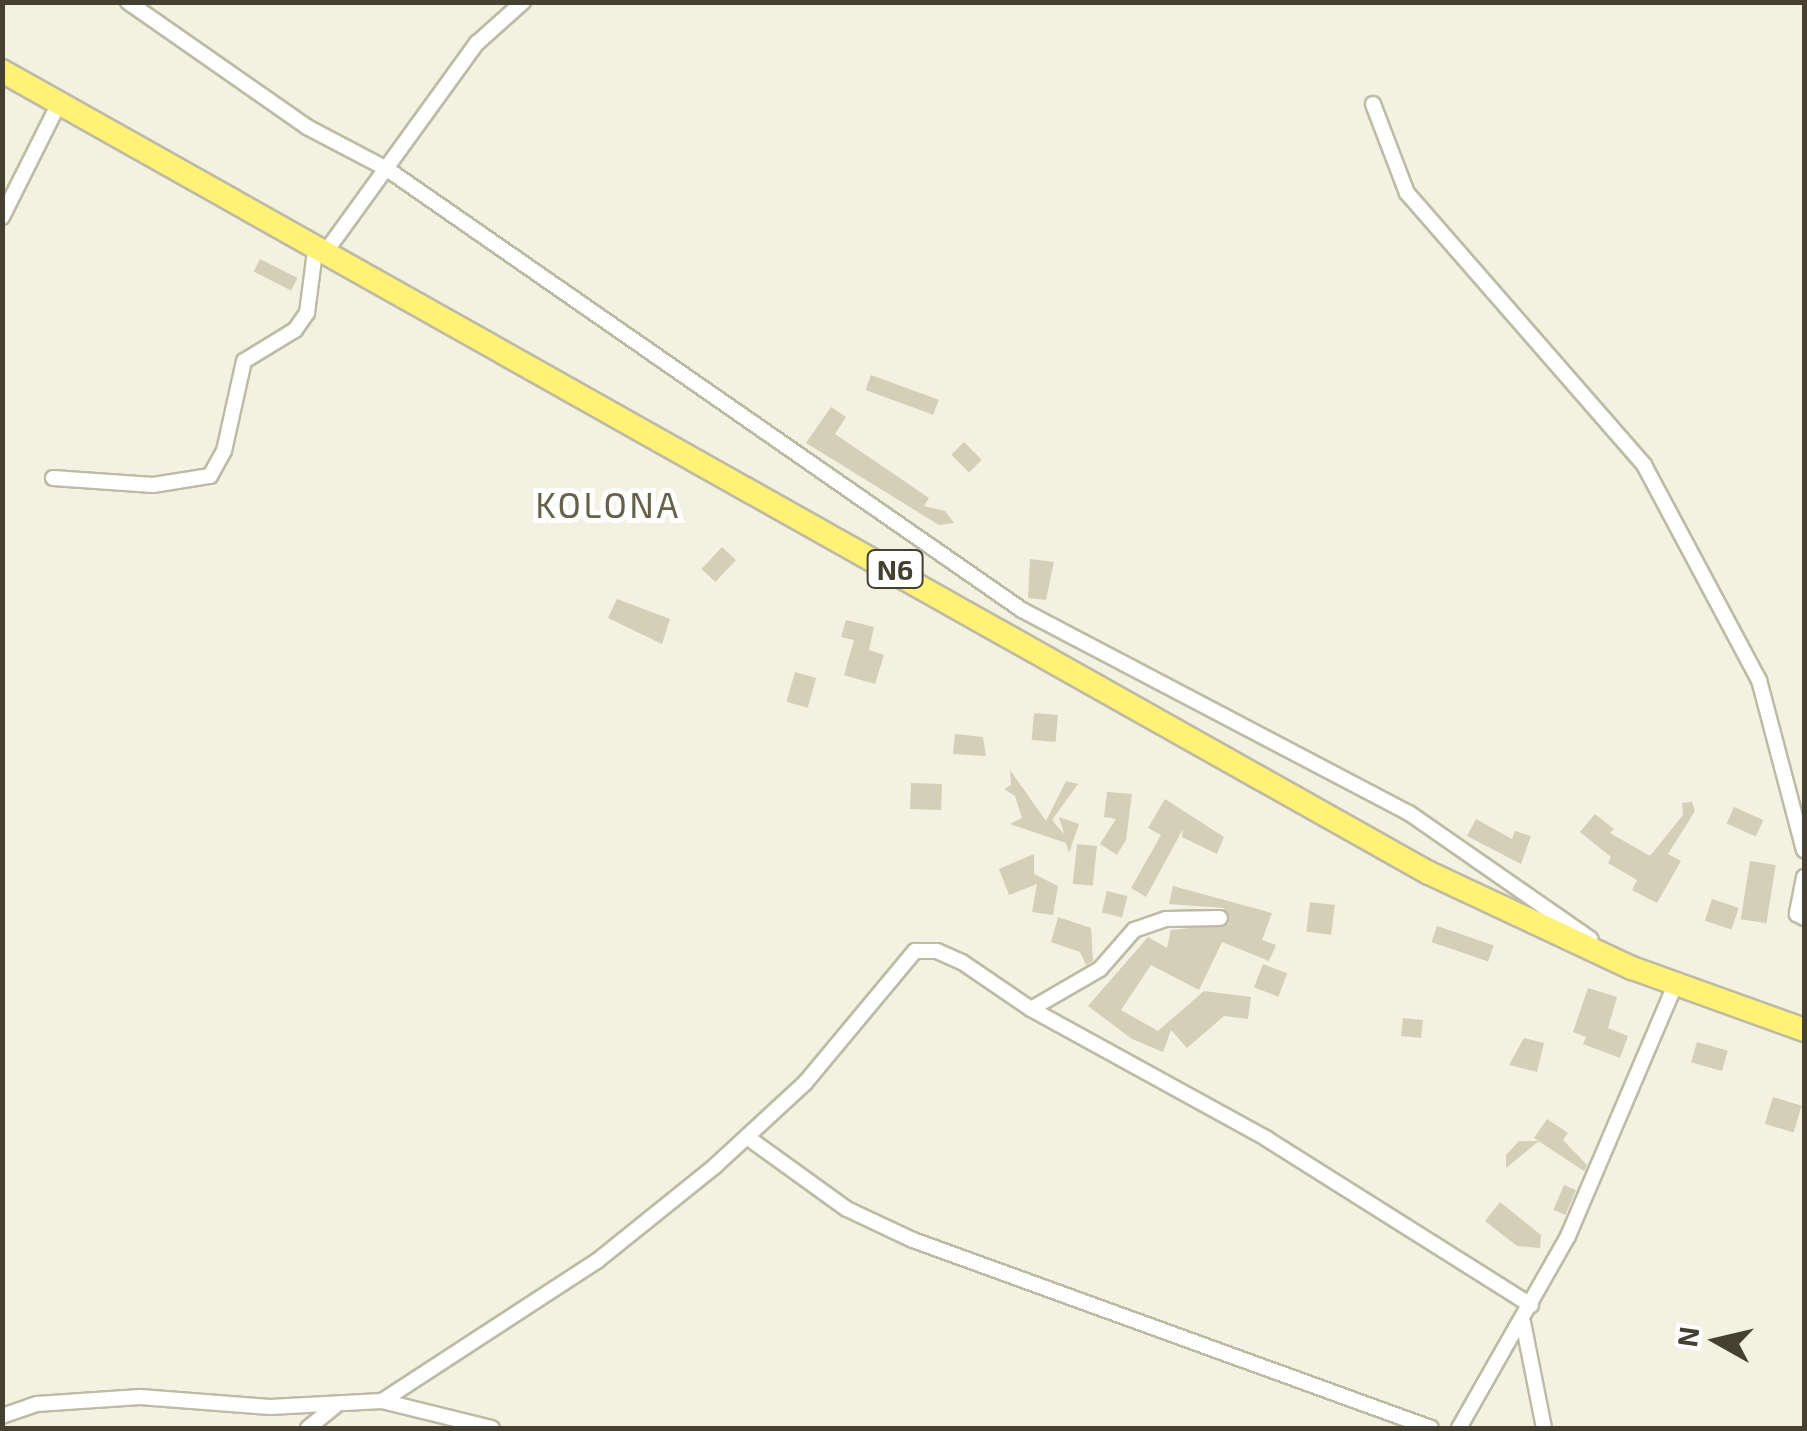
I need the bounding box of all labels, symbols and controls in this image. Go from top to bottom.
district label: KOLONA [535,483,681,525]
road number: N6 [865,546,925,592]
north arrow [1667,1291,1767,1391]
text: N [1669,1324,1706,1349]

